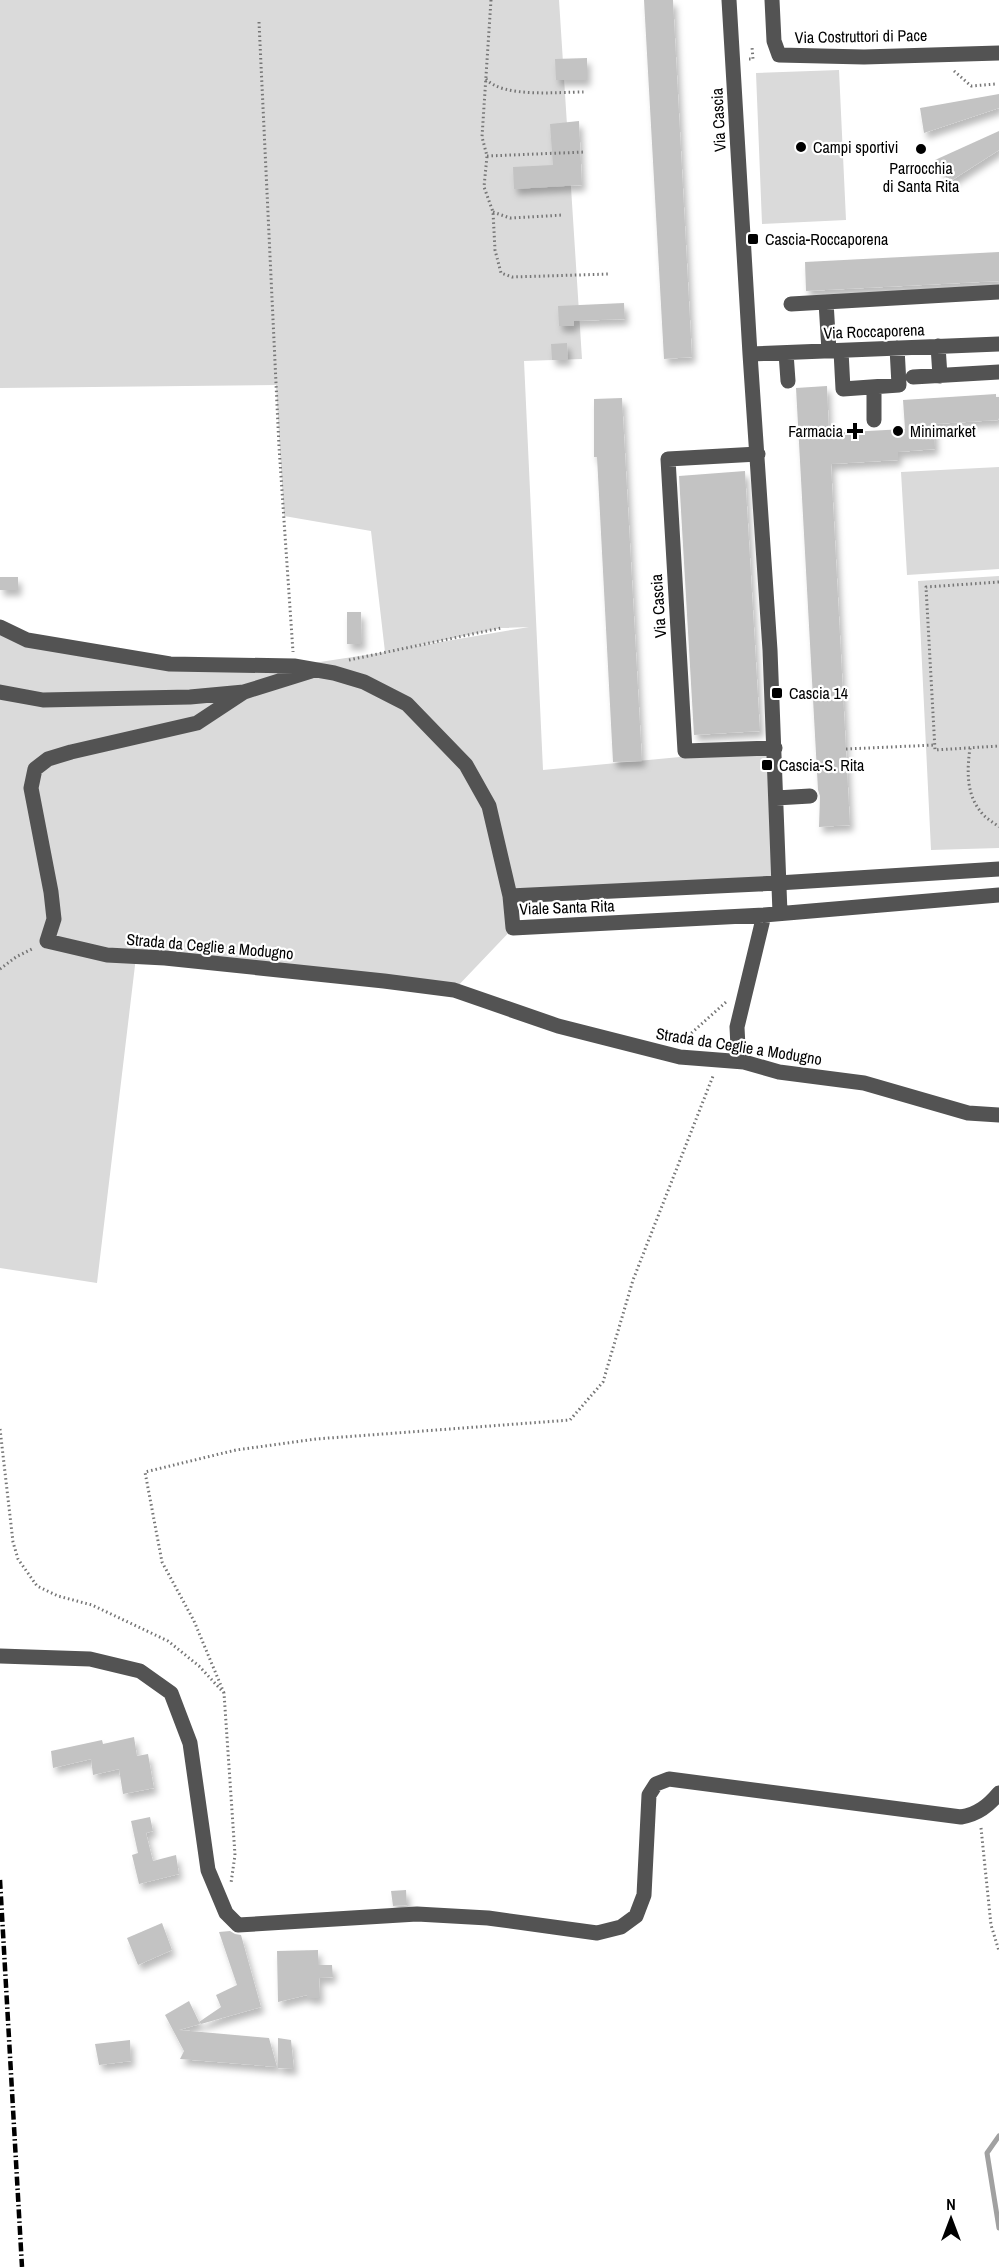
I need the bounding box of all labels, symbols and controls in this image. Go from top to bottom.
street label: Via Costruttori di Pace [795,24,927,48]
street label: Via Cascia [705,87,731,153]
place label: Campi sportivi [813,136,898,158]
marker: Campi sportivi [794,140,808,154]
marker: Parrocchia di Santa Rita [914,142,928,156]
place label: Parrocchia di Santa Rita [883,157,960,197]
place label: Cascia-Roccaporena [765,228,889,250]
marker: Cascia-Roccaporena [746,232,760,246]
street label: Via Roccaporena [823,318,926,344]
place label: Farmacia [788,420,844,442]
place label: Minimarket [910,420,976,442]
marker: Farmacia [848,424,862,438]
marker: Minimarket [891,424,905,438]
street label: Via Cascia [645,573,671,639]
place label: Cascia 14 [789,682,848,704]
marker: Cascia 14 [770,686,784,700]
place label: Cascia-S. Rita [779,754,865,776]
marker: Cascia-S. Rita [760,758,774,772]
street label: Viale Santa Rita [519,894,616,920]
street label: Strada da Ceglie a Modugno [125,928,295,964]
street label: Strada da Ceglie a Modugno [654,1022,824,1070]
north arrow [921,2189,981,2249]
text: N [946,2193,956,2215]

